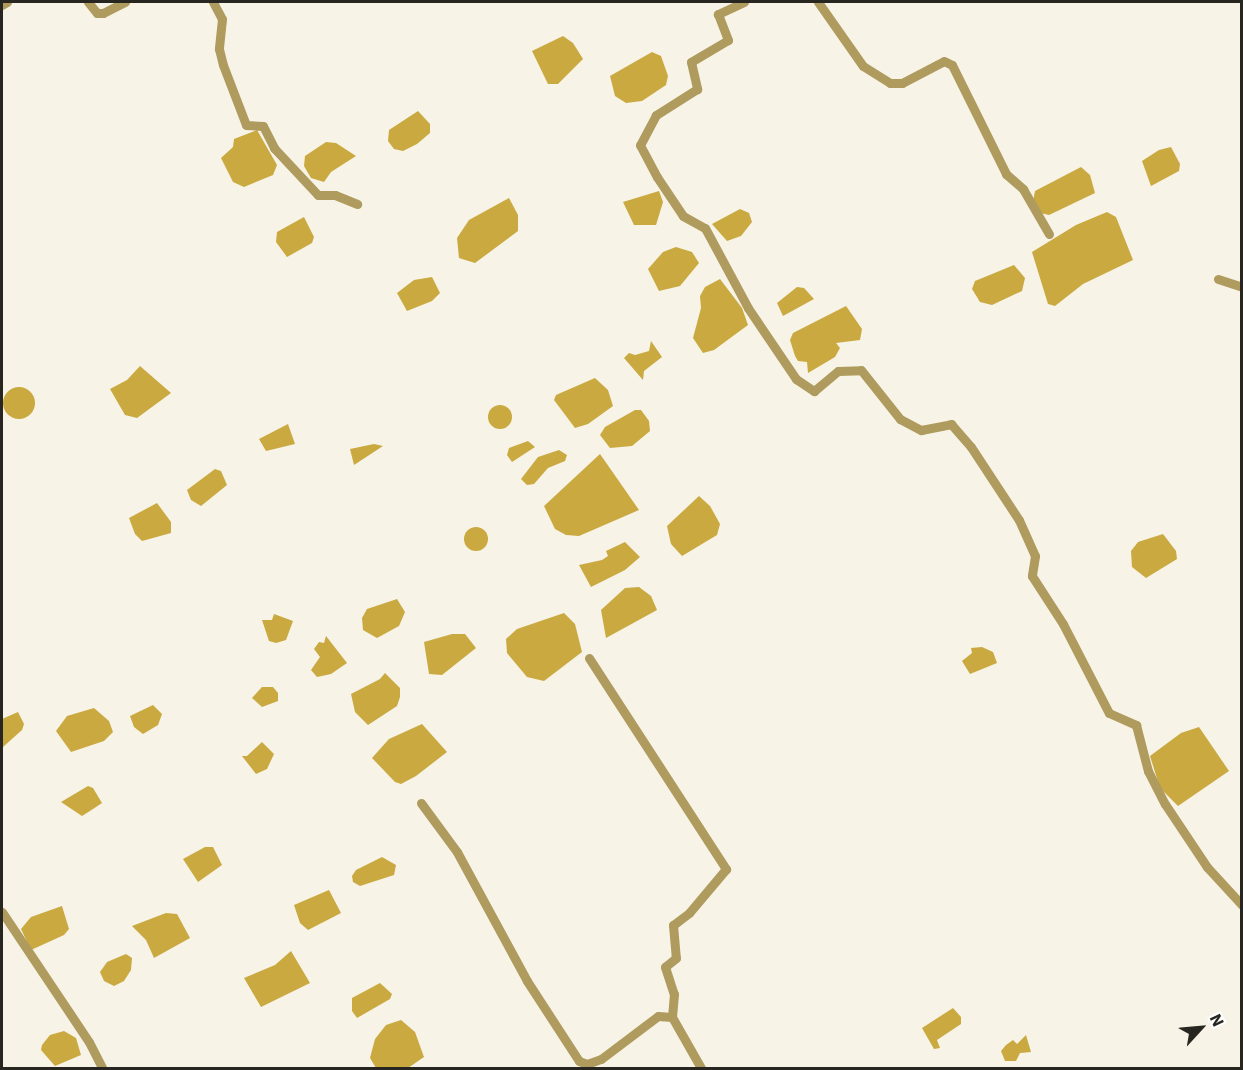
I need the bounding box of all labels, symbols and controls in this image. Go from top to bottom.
north arrow [1171,998,1231,1058]
text: N [1206,1011,1229,1030]

